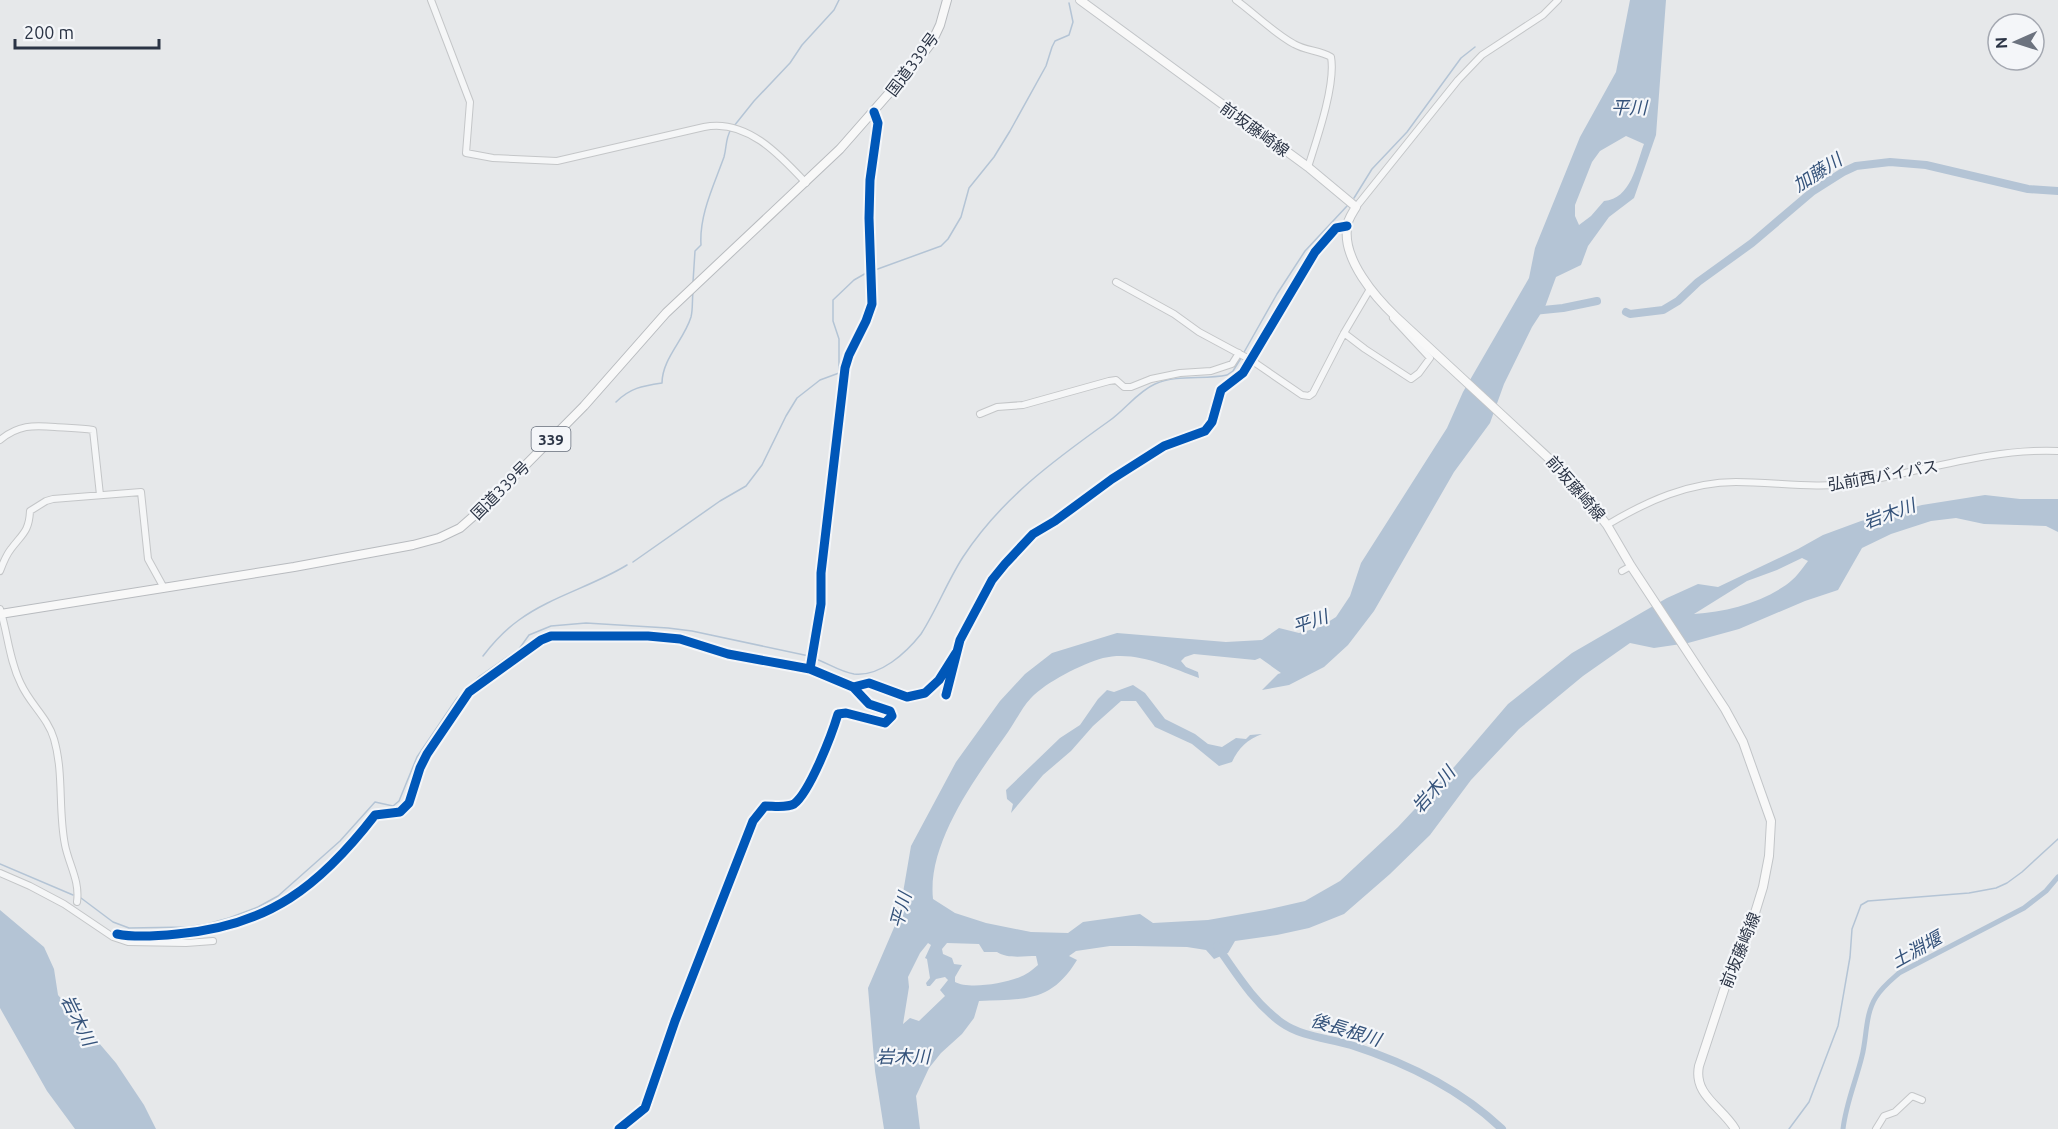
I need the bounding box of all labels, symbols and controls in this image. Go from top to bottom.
scale bar [15,12,159,50]
north arrow [1986,12,2046,72]
text: 200 m [24,22,74,42]
street label: 国道339号 [882,29,942,99]
text: N [1992,36,2010,49]
water label: 平川 [1611,97,1649,117]
street label: 前坂藤崎線 [1217,98,1293,160]
water label: 加藤川 [1789,148,1847,195]
road number: 339 [532,427,570,451]
street label: 前坂藤崎線 [1543,452,1609,524]
street label: 弘前西バイパス [1826,456,1940,494]
street label: 国道339号 [467,457,533,523]
water label: 岩木川 [1860,494,1920,532]
water label: 平川 [1290,605,1332,636]
water label: 岩木川 [1408,761,1460,816]
water label: 平川 [886,888,915,930]
street label: 前坂藤崎線 [1717,910,1763,990]
water label: 土淵堰 [1888,926,1947,971]
water label: 岩木川 [58,991,101,1050]
water label: 後長根川 [1309,1009,1385,1050]
water label: 岩木川 [876,1046,932,1066]

